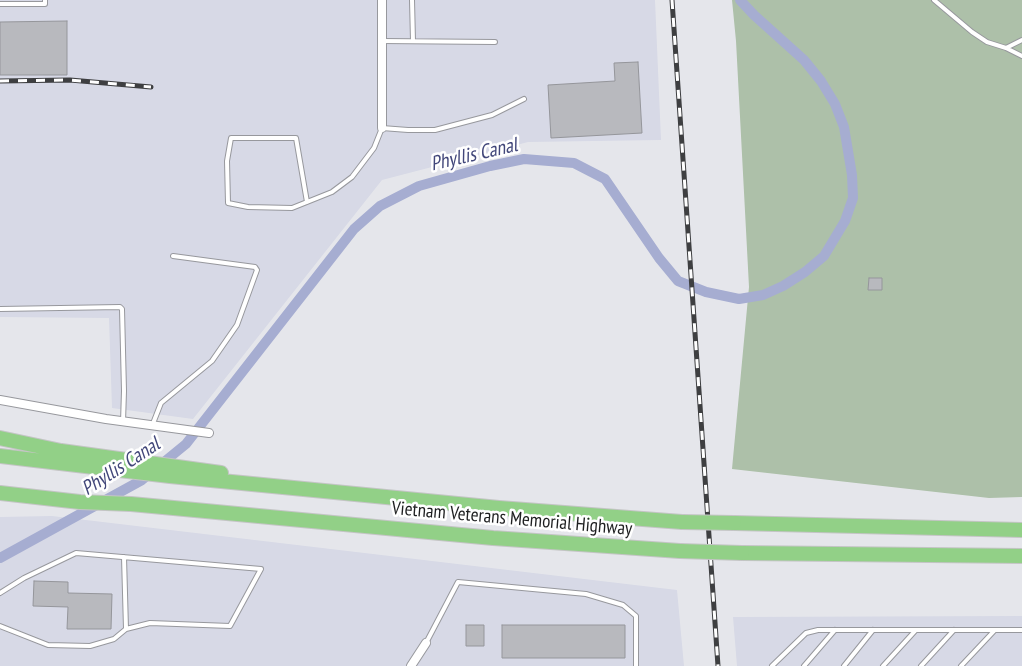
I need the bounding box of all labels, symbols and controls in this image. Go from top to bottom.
water label: Phyllis Canal [428,133,520,177]
water label: Phyllis Canal [77,433,165,501]
street label: Vietnam Veterans Memorial Highway [391,497,633,541]

